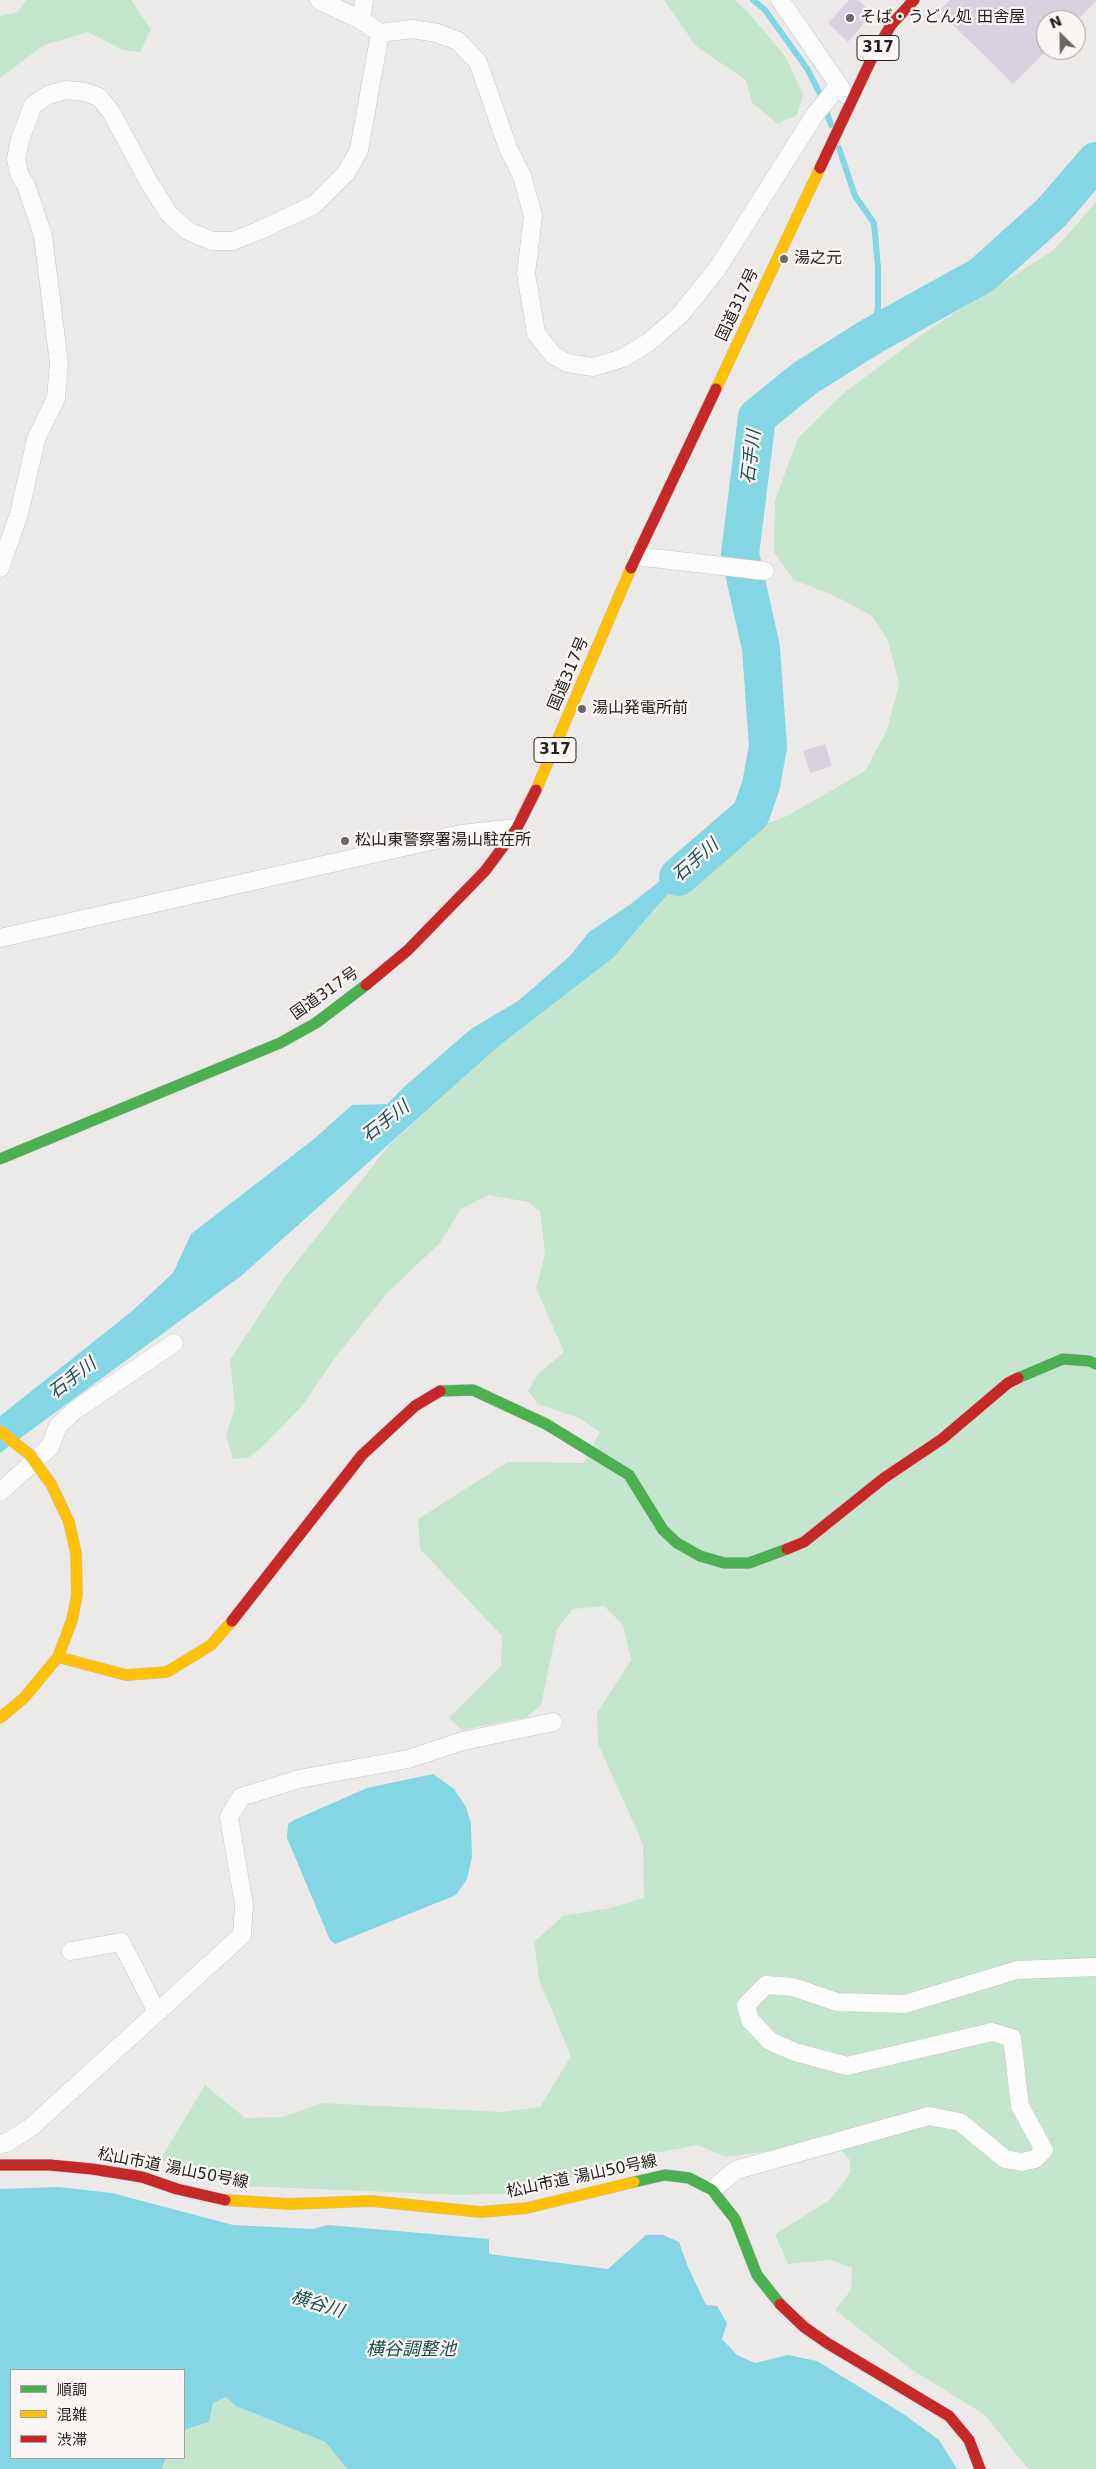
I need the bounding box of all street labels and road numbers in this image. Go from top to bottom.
road number: 317 [857,36,899,60]
street label: 国道317号 [713,265,763,345]
street label: 国道317号 [545,634,593,714]
road number: 317 [534,738,576,762]
street label: 国道317号 [287,964,363,1024]
street label: 松山市道 湯山50号線 [96,2145,250,2193]
street label: 松山市道 湯山50号線 [505,2152,659,2202]

